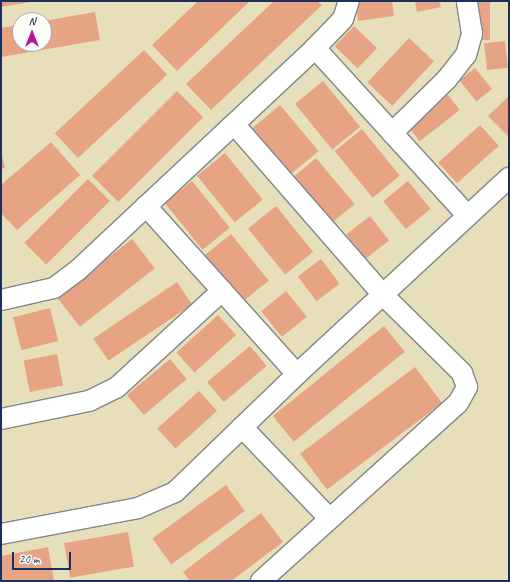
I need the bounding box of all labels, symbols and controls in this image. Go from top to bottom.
north arrow [12,12,52,52]
text: N [29,14,35,28]
scale bar [14,544,73,570]
text: 20 m [19,551,39,567]

